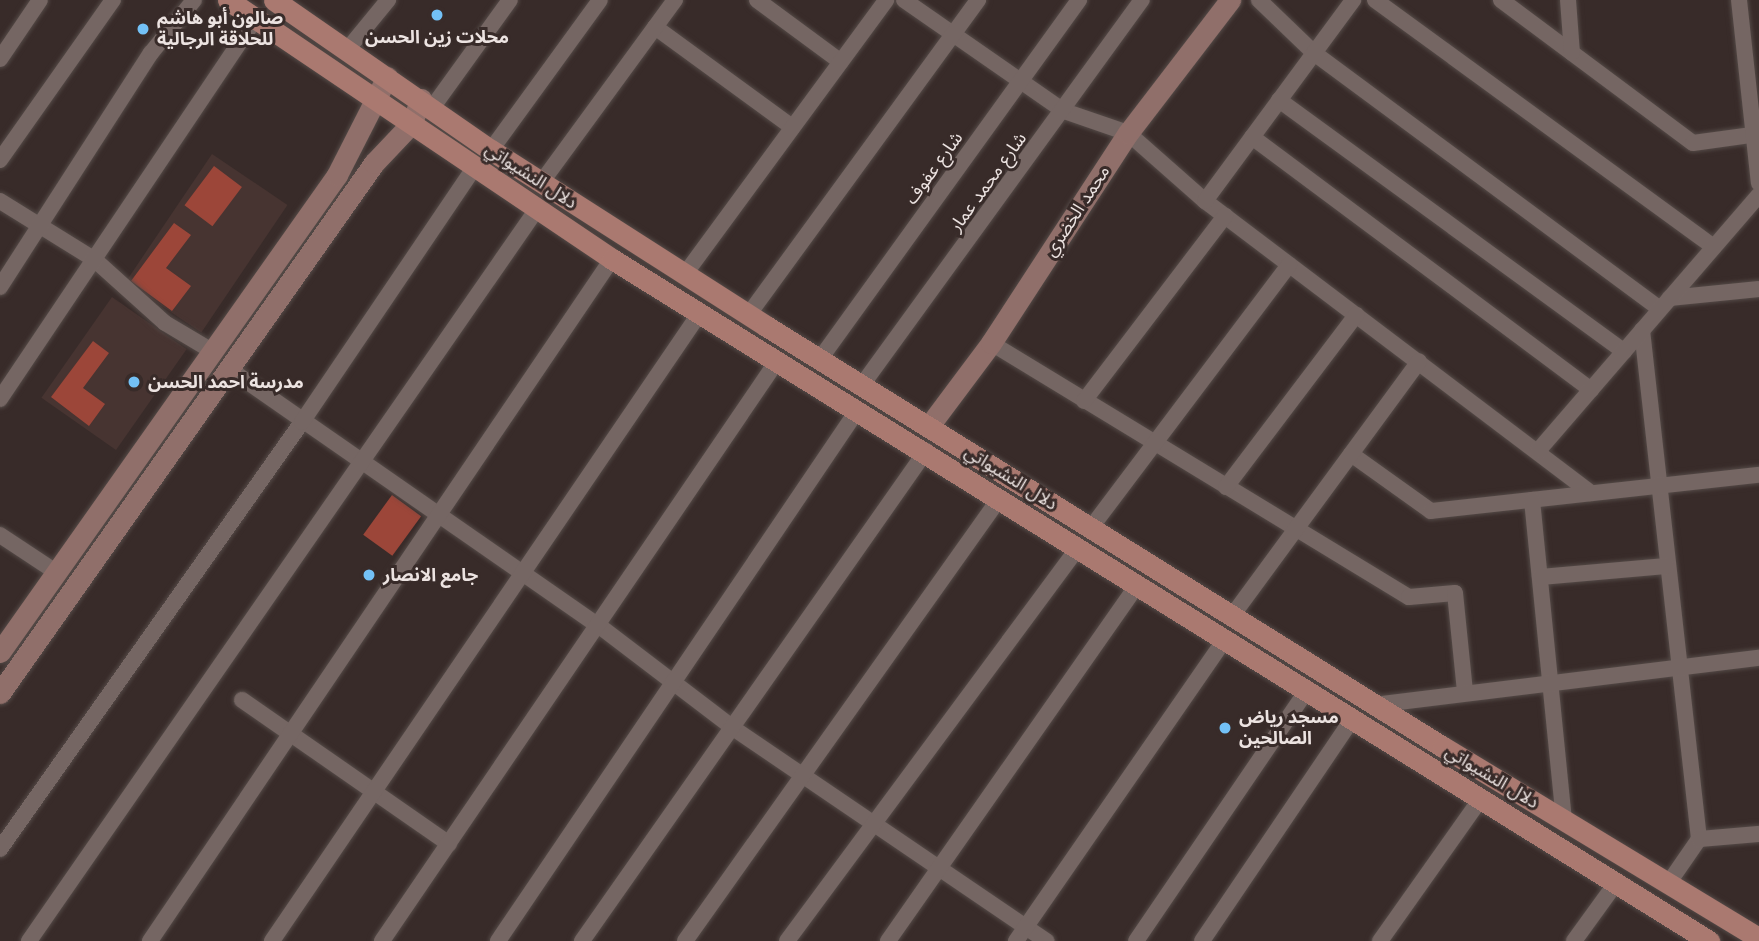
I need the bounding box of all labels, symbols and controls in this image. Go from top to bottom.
marker: محلات زين الحسن [429,7,445,23]
place label: صالون أبو هاشم للحلاقة الرجالية [157,8,283,50]
marker: صالون أبو هاشم للحلاقة الرجالية [135,21,151,37]
place label: محلات زين الحسن [365,26,509,48]
street label: شارع عفوف [900,128,968,208]
street label: شارع محمد عمار [945,128,1031,236]
street label: دلال النشيواتي [481,138,581,214]
street label: محمد الخضري [1040,161,1114,261]
place label: مدرسة احمد الحسن [148,371,304,393]
marker: مدرسة احمد الحسن [126,374,142,390]
street label: دلال النشيواتي [961,441,1061,515]
place label: جامع الانصار [383,564,478,586]
marker: جامع الانصار [361,567,377,583]
place label: مسجد رياض الصالحين [1239,707,1339,750]
marker: مسجد رياض الصالحين [1217,720,1233,736]
street label: دلال النشيواتي [1441,741,1543,813]

